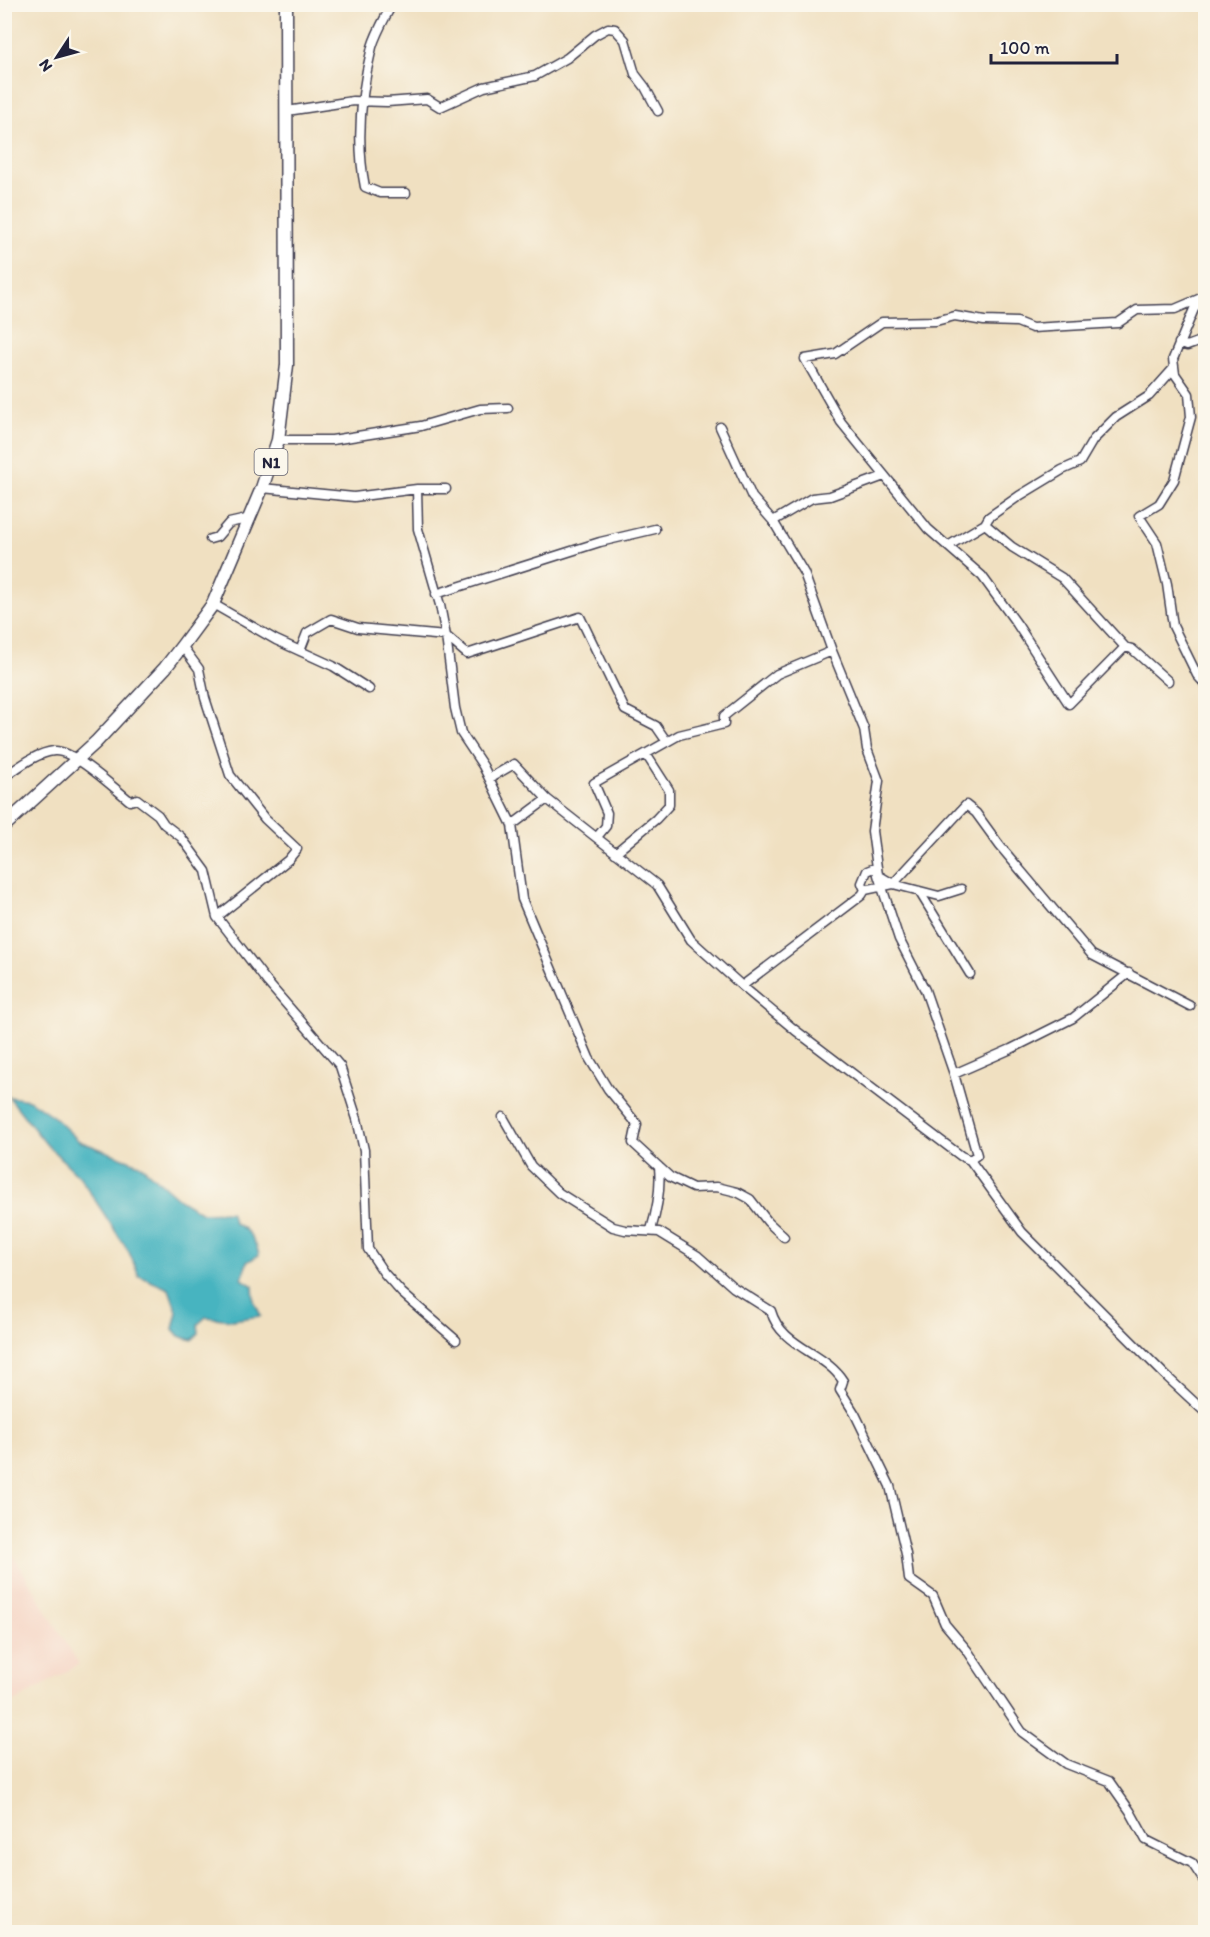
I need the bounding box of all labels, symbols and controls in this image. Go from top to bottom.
north arrow [27,27,87,87]
scale bar [991,27,1117,65]
text: 100 m [1000,37,1050,59]
text: N [34,56,56,75]
road number: N1 [254,449,288,475]

